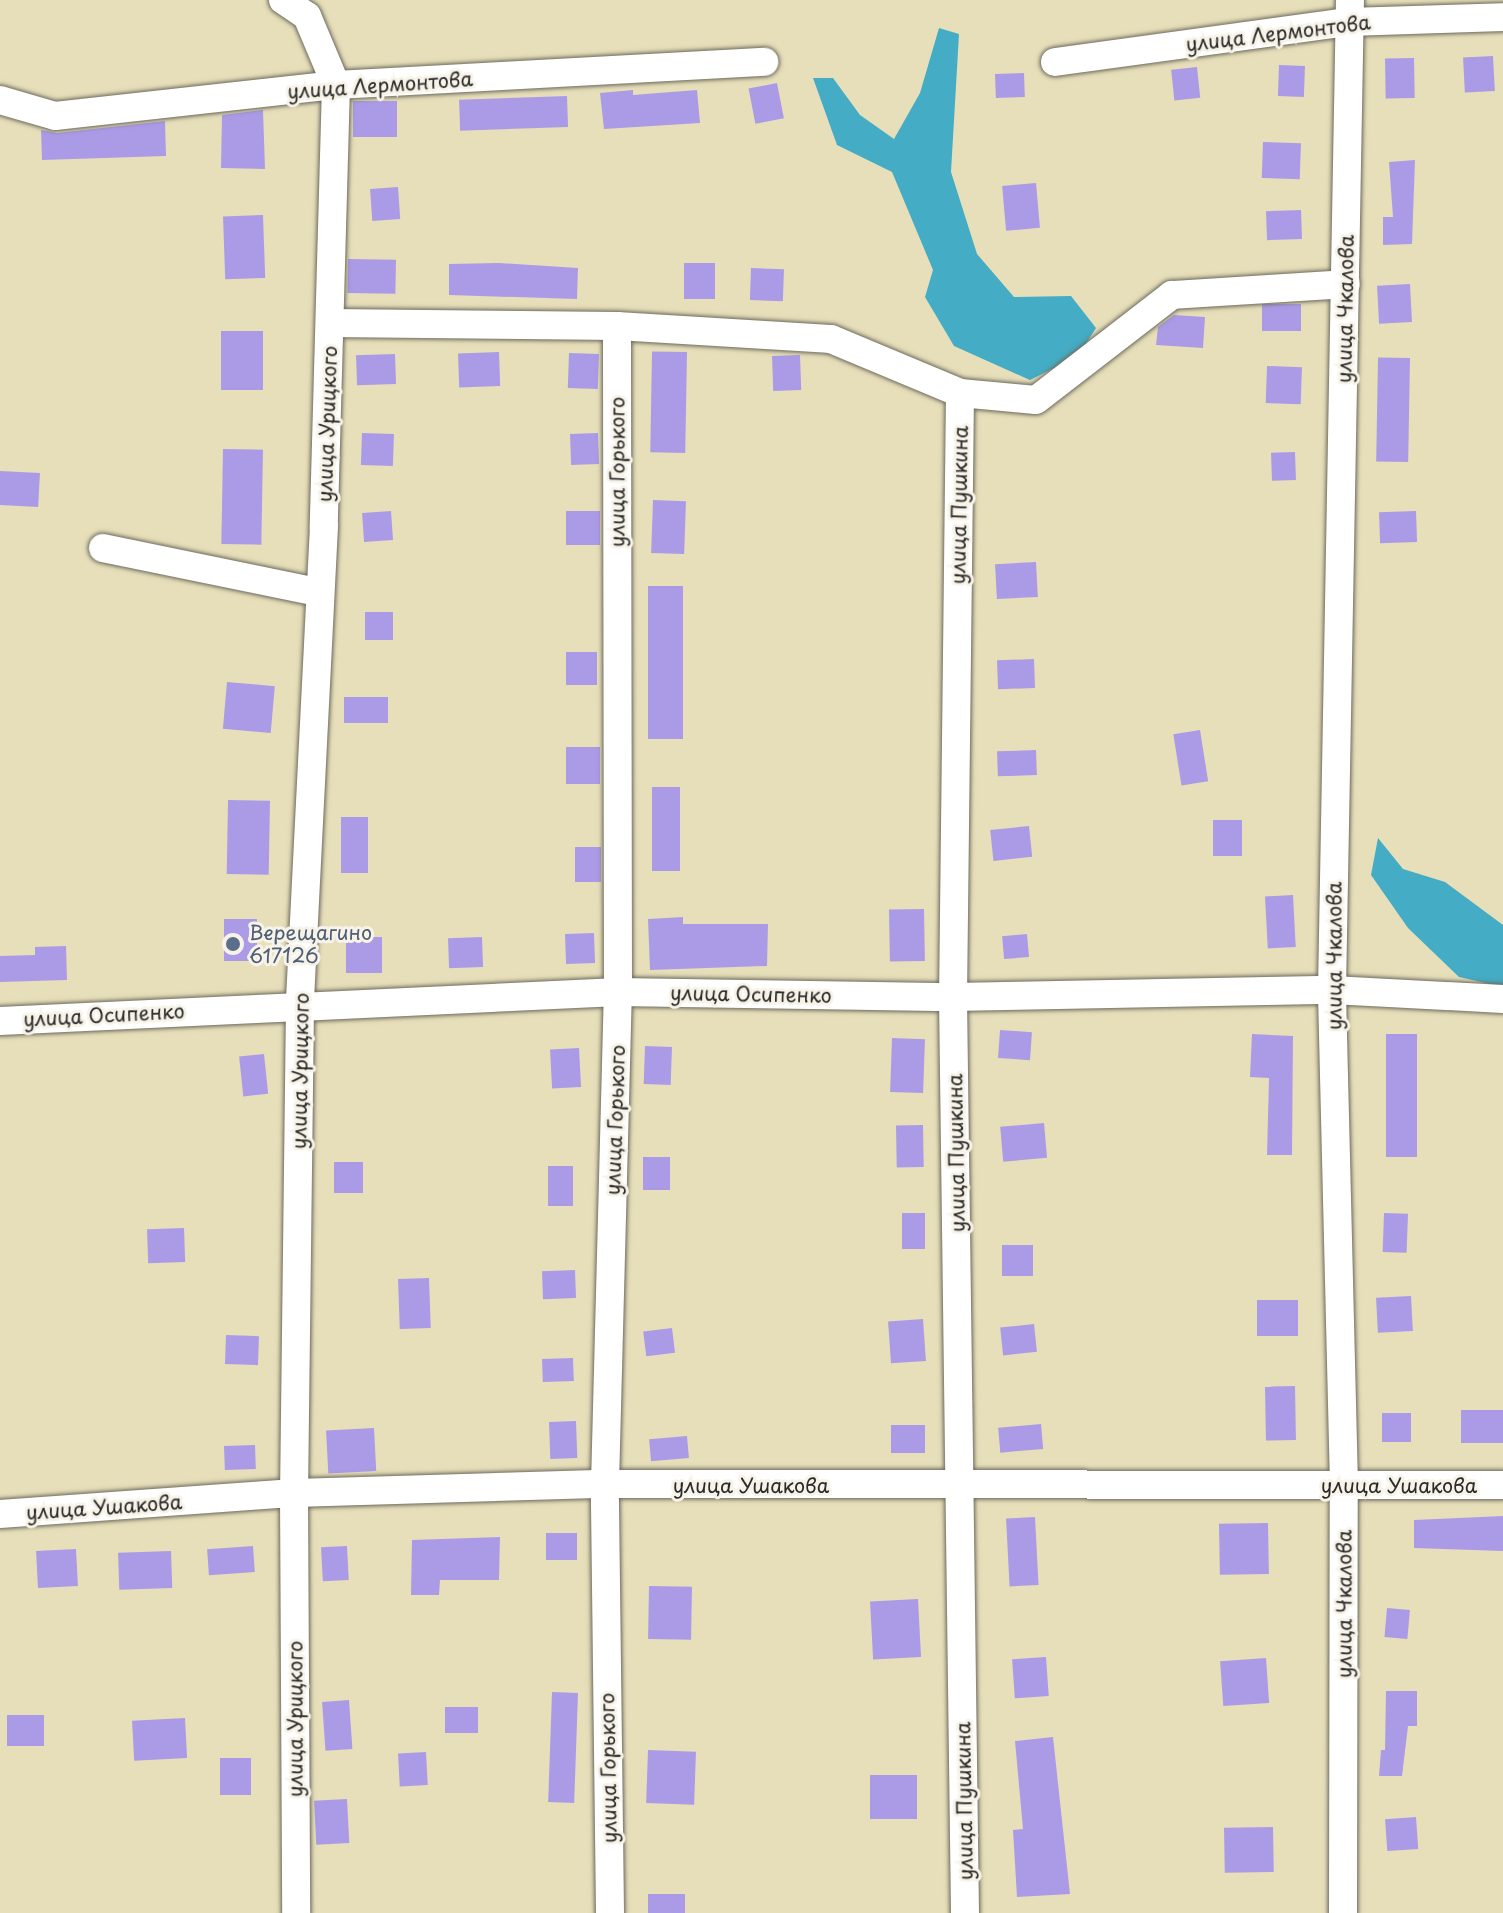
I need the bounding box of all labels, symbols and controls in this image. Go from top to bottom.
street label: улица Лермонтова [1184,10,1372,56]
street label: улица Лермонтова [286,67,474,103]
street label: улица Чкалова [1332,234,1358,384]
street label: улица Урицкого [312,345,342,503]
street label: улица Горького [605,396,629,548]
street label: улица Пушкина [946,425,972,585]
street label: улица Чкалова [1322,881,1346,1031]
place label: Верещагино 617126 [249,920,372,967]
marker: Верещагино 617126 [224,935,242,953]
street label: улица Осипенко [669,981,833,1007]
street label: улица Урицкого [287,992,313,1150]
street label: улица Осипенко [22,999,186,1031]
street label: улица Горького [600,1044,630,1196]
street label: улица Пушкина [943,1073,969,1233]
street label: улица Ушакова [673,1473,829,1497]
street label: улица Ушакова [1321,1473,1477,1497]
street label: улица Ушакова [25,1490,183,1524]
street label: улица Чкалова [1332,1529,1356,1679]
street label: улица Урицкого [283,1640,307,1798]
street label: улица Горького [595,1692,621,1844]
street label: улица Пушкина [951,1721,977,1881]

